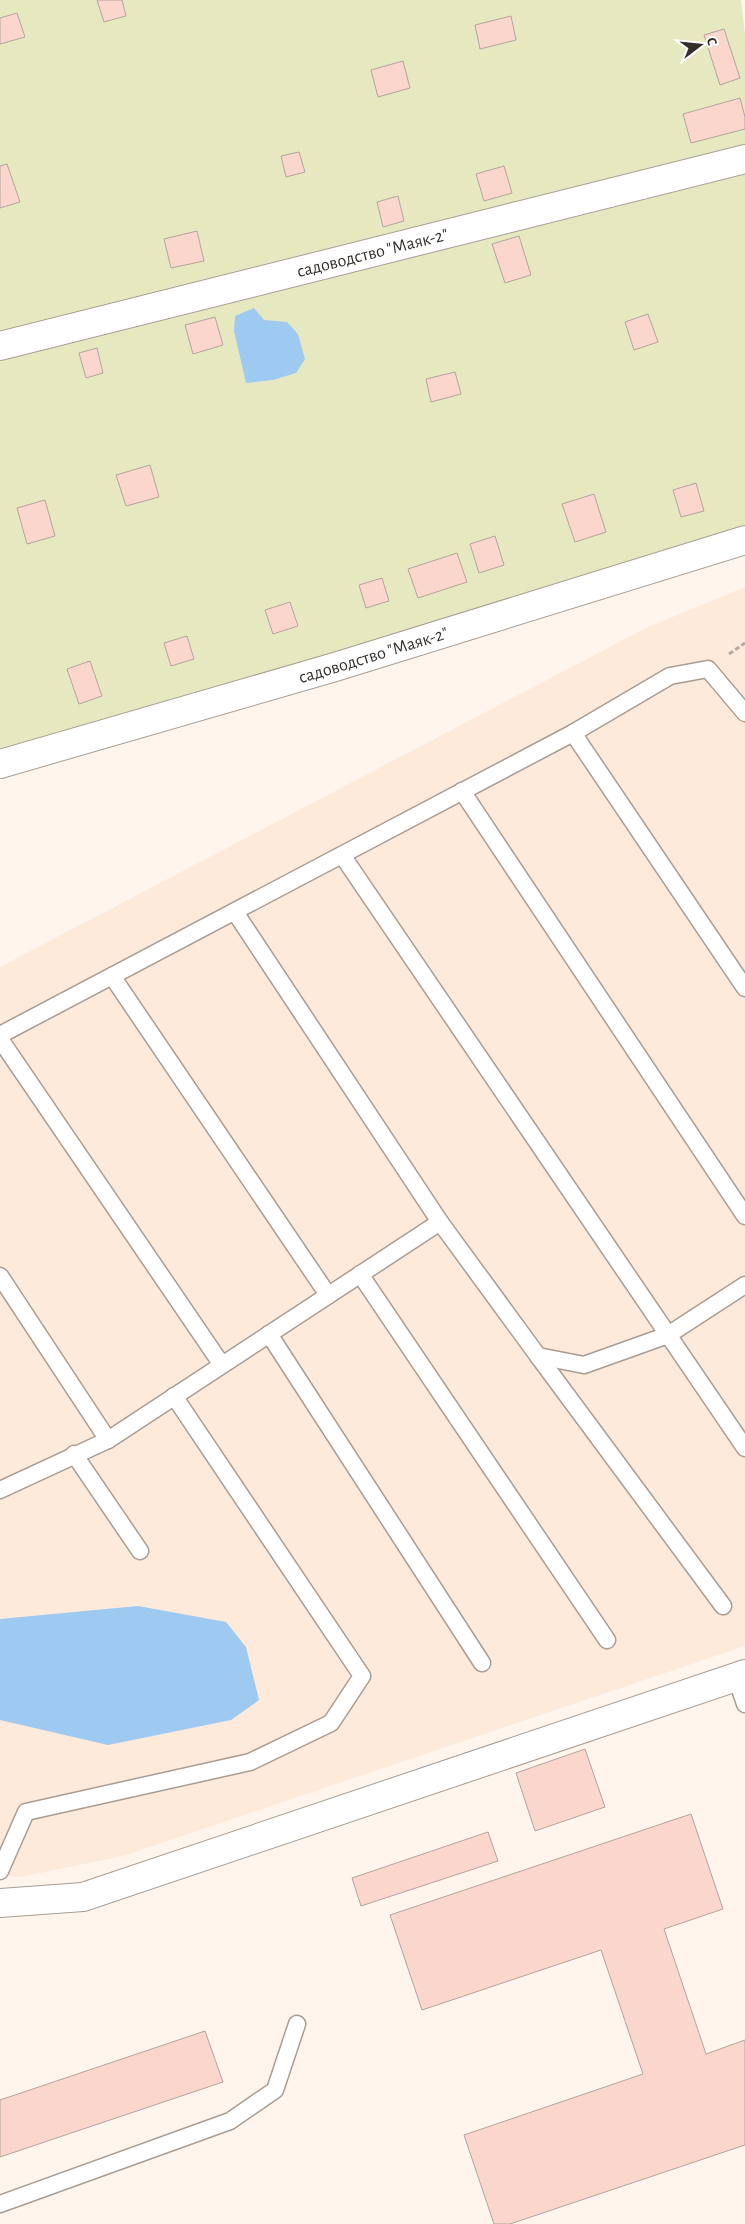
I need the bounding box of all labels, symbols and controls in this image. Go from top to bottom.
north arrow [675,20,725,70]
text: С [704,36,719,48]
street label: садоводство "Маяк-2" [295,226,450,281]
street label: садоводство "Маяк-2" [297,624,451,687]

